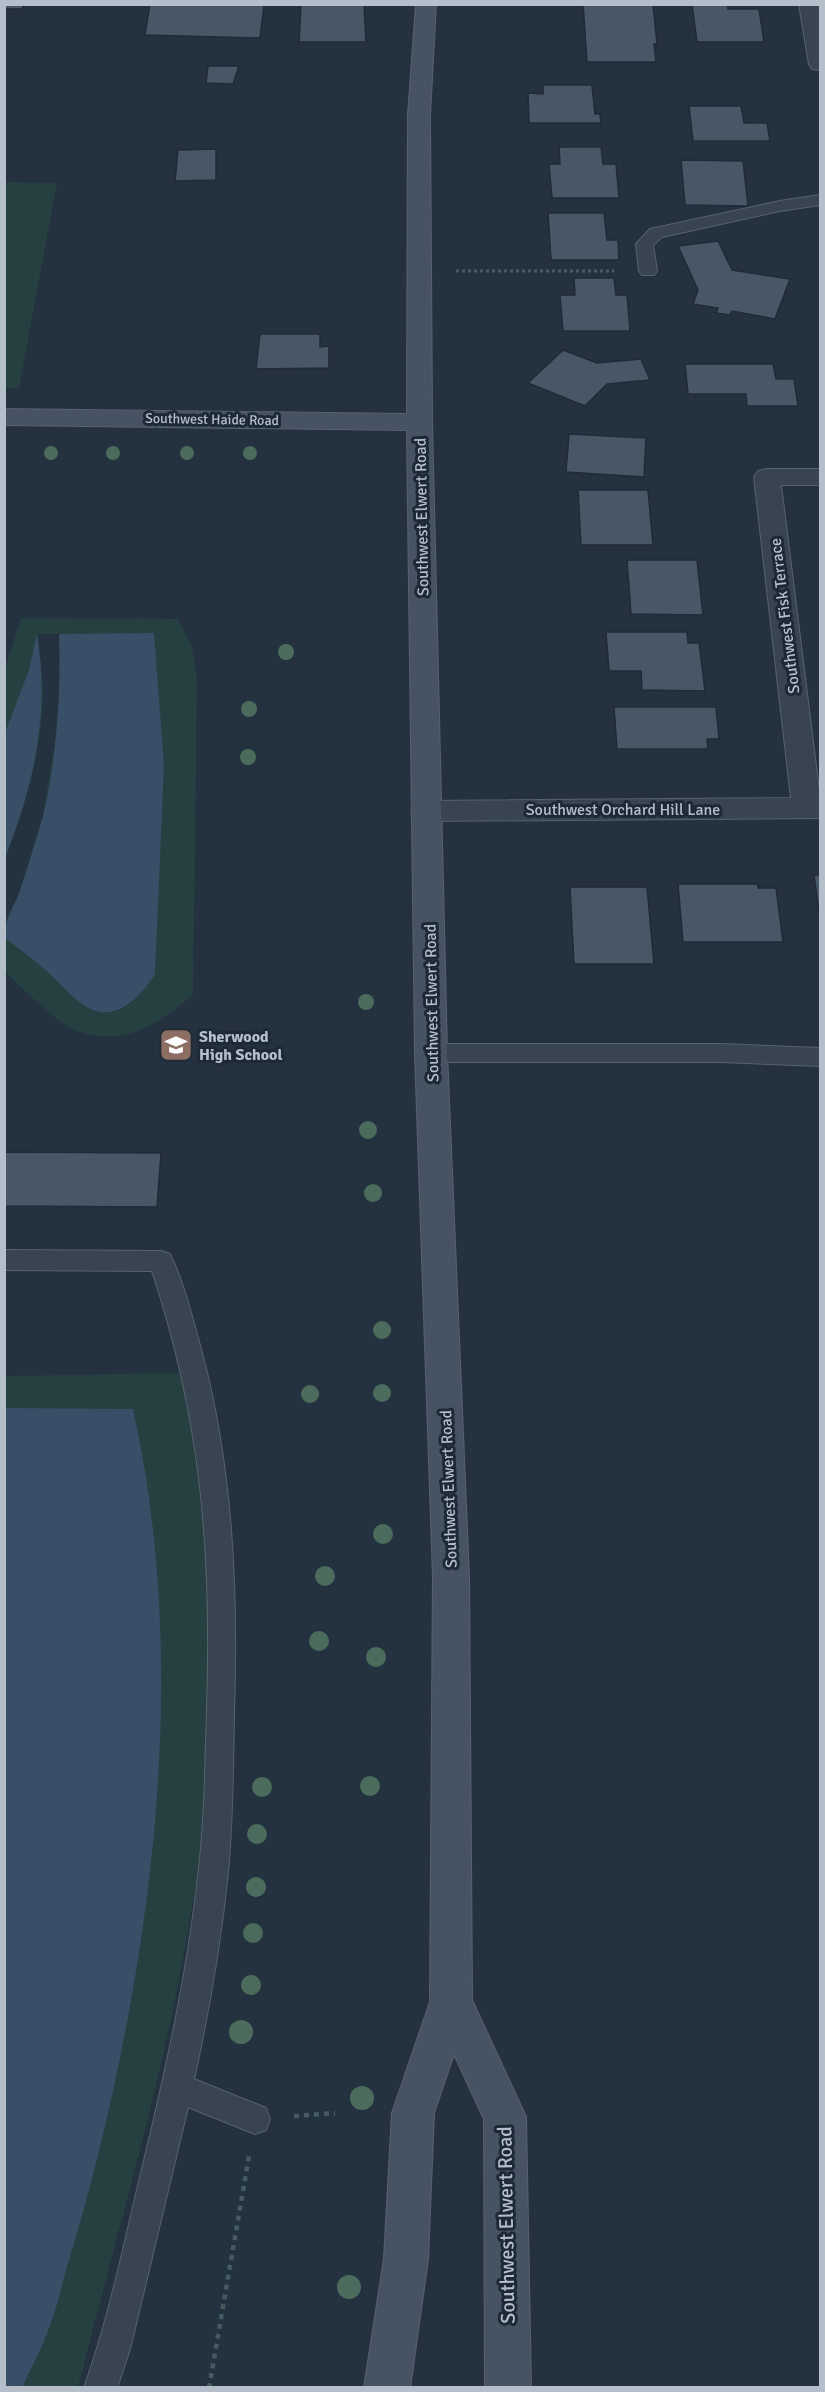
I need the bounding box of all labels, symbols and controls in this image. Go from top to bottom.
street label: Southwest Haide Road [145,410,279,429]
street label: Southwest Elwert Road [411,438,433,596]
street label: Southwest Fisk Terrace [766,537,804,695]
street label: Southwest Orchard Hill Lane [526,800,720,820]
street label: Southwest Elwert Road [421,924,443,1082]
school or university icon: Sherwood High School [158,1027,194,1063]
place label: Sherwood High School [199,1027,282,1065]
street label: Southwest Elwert Road [436,1410,462,1568]
street label: Southwest Elwert Road [492,2126,521,2324]

